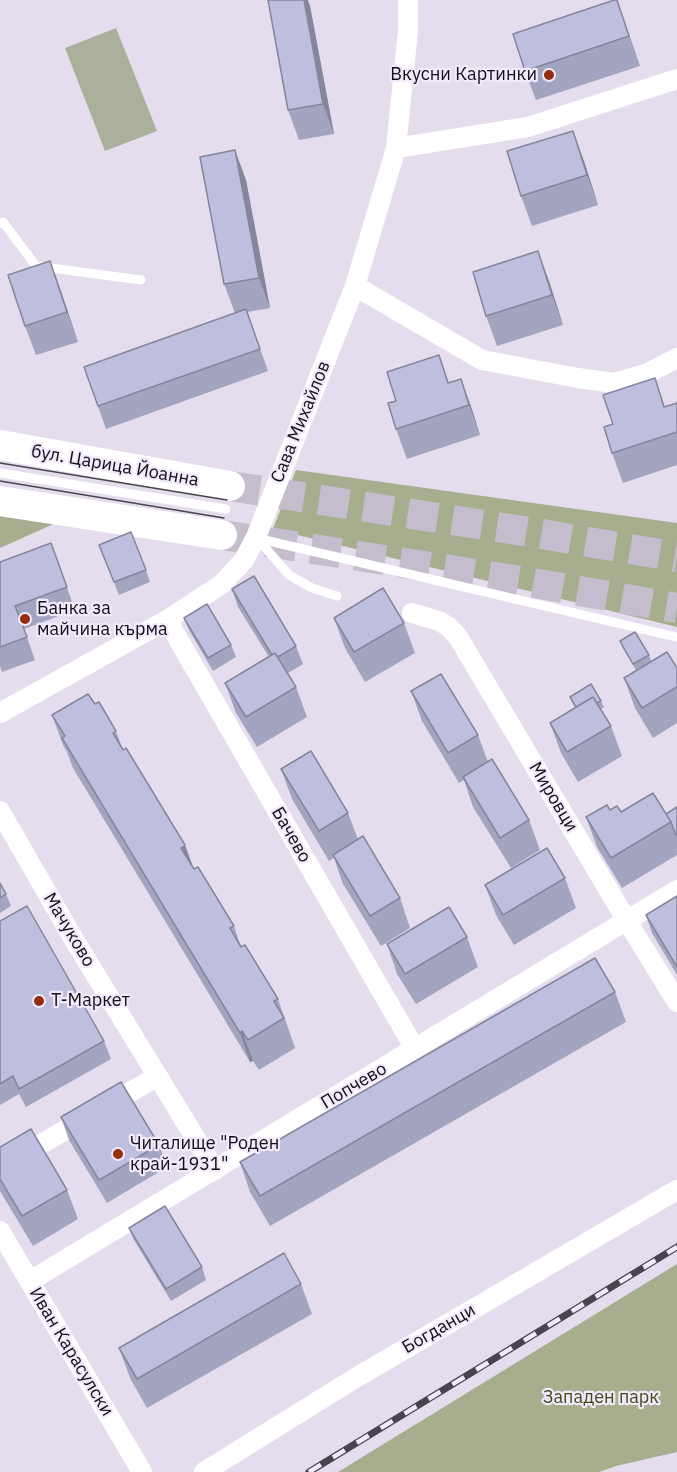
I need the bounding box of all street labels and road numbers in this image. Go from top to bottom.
street label: Сава Михайлов [267,358,335,486]
street label: бул. Царица Йоанна [30,441,200,491]
street label: Мировци [524,758,582,836]
street label: Бачево [267,803,315,867]
street label: Мачуково [38,889,100,971]
street label: Попчево [317,1058,391,1114]
street label: Иван Карасулски [24,1284,118,1420]
street label: Богданци [398,1299,480,1359]

